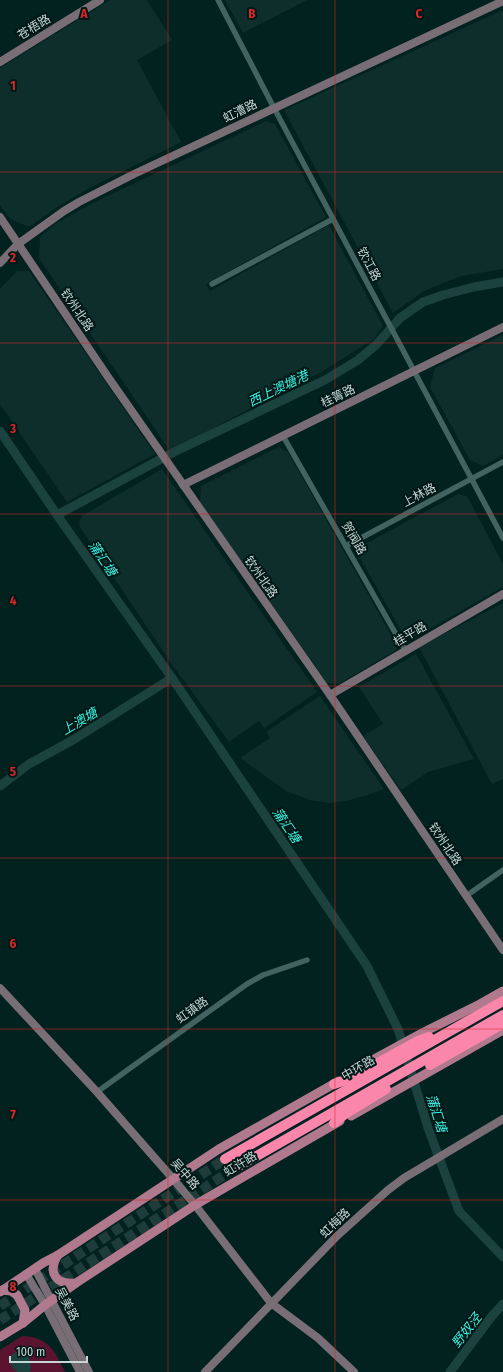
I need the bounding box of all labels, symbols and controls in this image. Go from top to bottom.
text: A [79,6,88,21]
text: B [248,6,256,21]
text: C [416,6,423,21]
street label: 苍梧路 [15,12,53,42]
text: 1 [10,78,16,93]
street label: 虹漕路 [221,97,259,125]
street label: 钦江路 [354,245,384,283]
text: 2 [9,250,16,265]
street label: 钦州北路 [58,286,96,334]
water label: 西上澳塘港 [246,367,313,409]
street label: 桂箐路 [319,382,357,410]
text: 3 [9,421,16,436]
street label: 上林路 [400,480,438,510]
street label: 贺阀路 [339,519,369,557]
water label: 蒲汇塘 [85,538,121,580]
street label: 钦州北路 [241,553,281,601]
text: 4 [10,593,17,608]
street label: 桂平路 [391,619,429,649]
water label: 上澳塘 [59,704,102,738]
text: 5 [10,764,16,779]
water label: 蒲汇塘 [269,805,305,847]
street label: 钦州北路 [426,820,464,868]
text: 6 [10,936,17,951]
street label: 虹镇路 [173,994,211,1026]
street label: 中环路 [339,1053,377,1083]
water label: 蒲汇塘 [423,1092,450,1136]
text: 7 [10,1107,16,1122]
street label: 虹许路 [221,1149,259,1179]
street label: 吴中路 [168,1156,202,1192]
street label: 虹梅路 [317,1205,353,1241]
text: 8 [10,1279,17,1294]
street label: 吴美路 [52,1285,82,1323]
water label: 野奴泾 [448,1309,486,1350]
scale bar [10,1338,87,1364]
text: 100 m [16,1345,45,1359]

